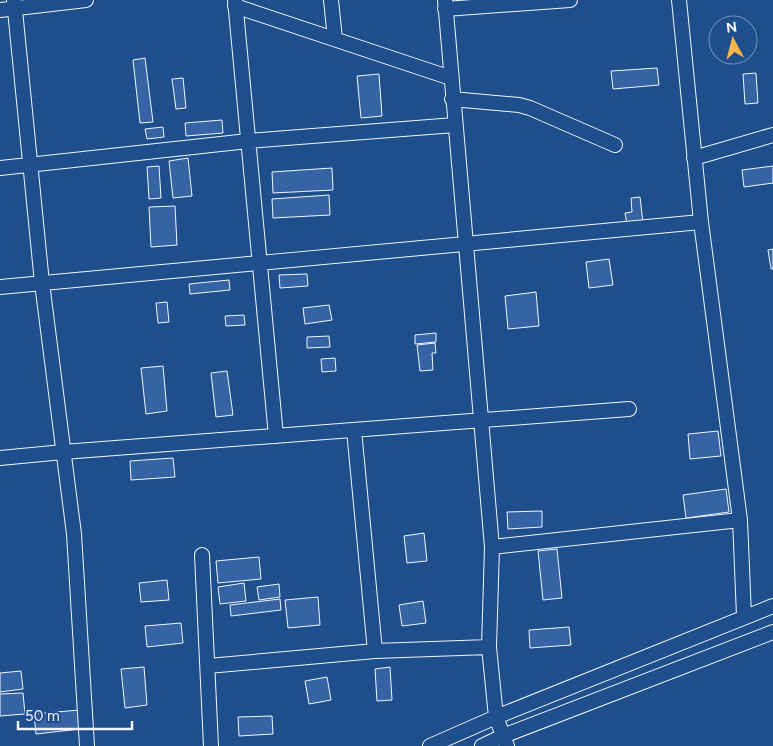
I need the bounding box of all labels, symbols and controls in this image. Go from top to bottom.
north arrow [708,15,758,65]
text: N [725,18,738,37]
scale bar [18,698,131,730]
text: 50 m [25,707,60,725]

